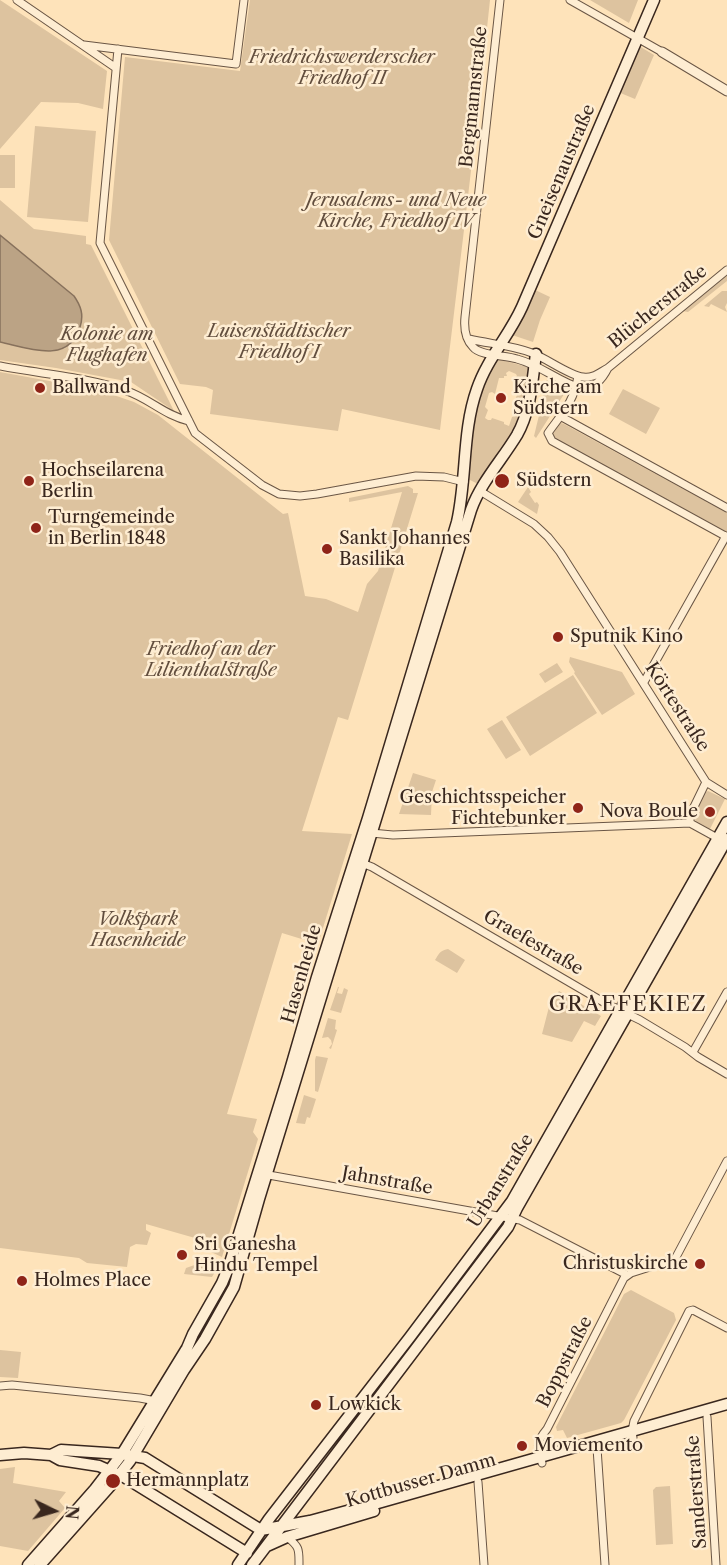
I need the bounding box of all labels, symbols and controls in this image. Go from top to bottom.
street label: Bergmannstraße [456,25,492,169]
park label: Friedrichswerderscher Friedhof II [249,47,435,90]
street label: Gneisenaustraße [524,101,600,243]
park label: Jerusalems- und Neue Kirche, Friedhof IV [306,190,486,232]
street label: Blücherstraße [604,261,712,353]
park label: Luisenstädtischer Friedhof I [207,321,351,364]
park label: Kolonie am Flughafen [60,324,154,366]
place label: Ballwand [52,377,131,399]
place label: Kirche am Südstern [513,377,602,420]
marker: Ballwand [33,381,47,395]
marker: Kirche am Südstern [494,391,508,405]
place label: Hochseilarena Berlin [41,460,164,502]
place label: Südstern [516,470,592,492]
marker: Südstern [493,472,511,490]
marker: Hochseilarena Berlin [22,474,36,488]
place label: Turngemeinde in Berlin 1848 [48,507,175,550]
marker: Turngemeinde in Berlin 1848 [29,521,43,535]
place label: Sankt Johannes Basilika [339,528,470,570]
marker: Sankt Johannes Basilika [320,542,334,556]
place label: Sputnik Kino [570,626,683,648]
marker: Sputnik Kino [551,630,565,644]
park label: Friedhof an der Lilienthalstraße [145,639,277,682]
street label: Körtestraße [640,658,714,756]
place label: Geschichtsspeicher Fichtebunker [400,787,566,830]
marker: Geschichtsspeicher Fichtebunker [571,801,585,815]
place label: Nova Boule [599,801,698,823]
marker: Nova Boule [703,805,717,819]
street label: Graefestraße [479,906,587,980]
park label: Volkspark Hasenheide [90,909,186,952]
street label: Hasenheide [278,922,326,1026]
district label: GRAEFEKIEZ [549,992,707,1018]
street label: Urbanstraße [464,1130,538,1232]
street label: Jahnstraße [340,1162,434,1200]
place label: Sri Ganesha Hindu Tempel [194,1234,318,1276]
marker: Sri Ganesha Hindu Tempel [175,1248,189,1262]
place label: Christuskirche [563,1253,688,1275]
marker: Christuskirche [693,1257,707,1271]
place label: Holmes Place [34,1270,151,1292]
marker: Holmes Place [15,1274,29,1288]
street label: Boppstraße [533,1313,597,1411]
place label: Lowkick [328,1394,401,1416]
marker: Lowkick [309,1398,323,1412]
place label: Moviemento [534,1435,643,1457]
street label: Sanderstraße [682,1435,712,1549]
marker: Moviemento [515,1439,529,1453]
street label: Kottbusser Damm [344,1449,498,1513]
place label: Hermannplatz [126,1470,249,1492]
marker: Hermannplatz [104,1472,122,1490]
north arrow [24,1481,84,1541]
text: N [61,1505,82,1520]

